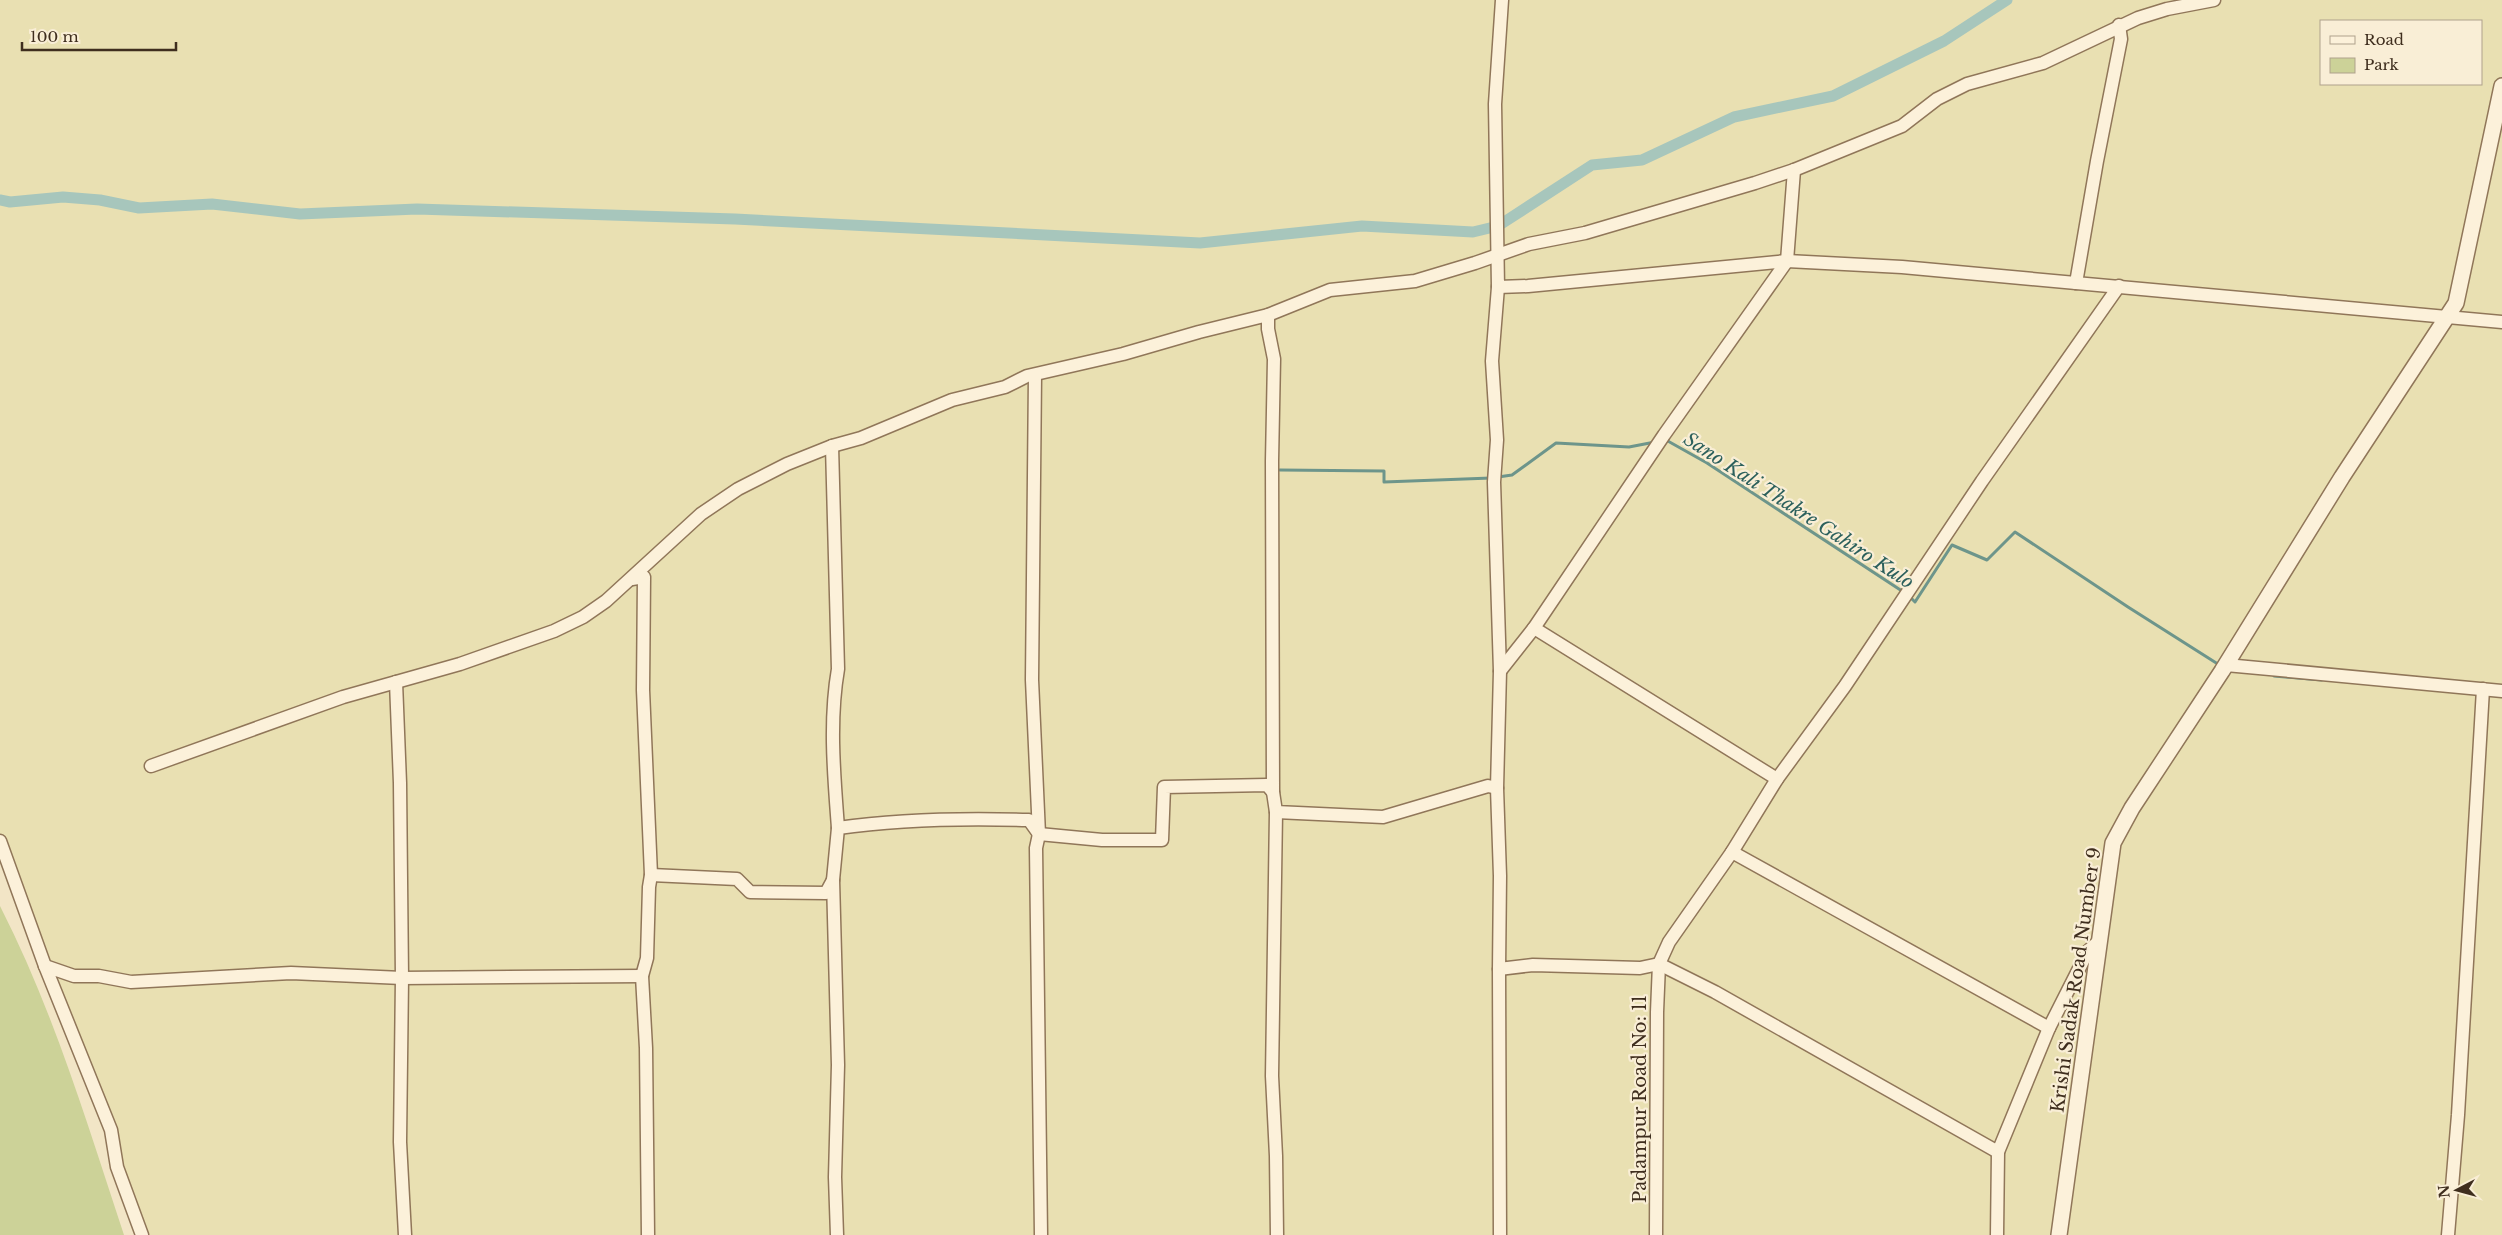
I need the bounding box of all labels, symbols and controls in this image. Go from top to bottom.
scale bar [22,20,176,52]
legend [2320,20,2482,85]
text: 100 m [30,27,79,46]
text: Road [2364,30,2404,49]
text: Park [2364,55,2400,74]
water label: Sano Kali Thakre Gahiro Kulo [1679,427,1918,594]
street label: Krishi Sadak Road Number 9 [2046,846,2106,1114]
street label: Padampur Road No: 11 [1629,995,1651,1203]
north arrow [2432,1165,2482,1215]
text: N [2434,1184,2454,1199]

